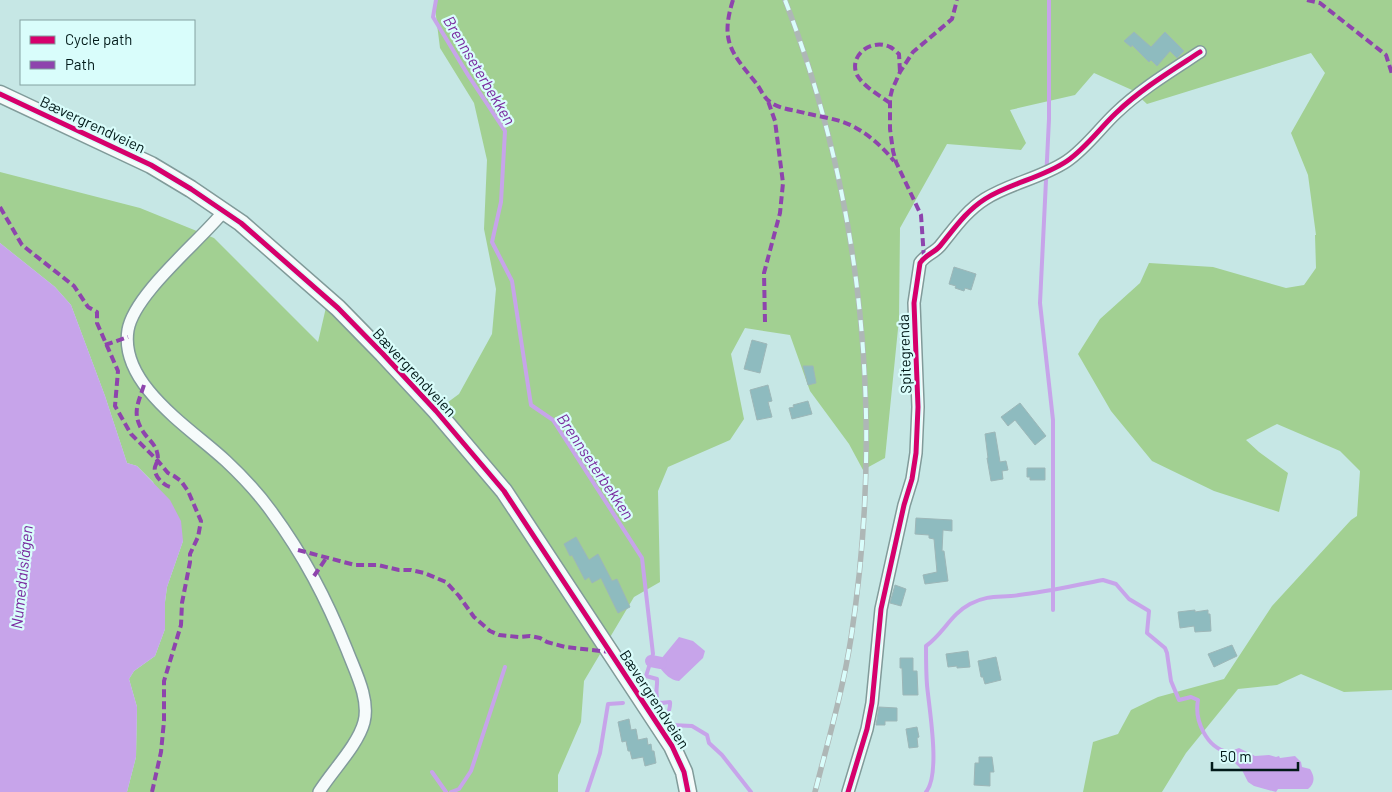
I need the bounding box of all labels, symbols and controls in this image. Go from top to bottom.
water label: Brennseterbekken [440,12,520,128]
legend [20,20,195,85]
text: Cycle path [65,30,132,48]
text: Path [65,55,95,73]
street label: Bævergrendveien [37,92,149,156]
street label: Spitegrenda [894,314,914,394]
street label: Bævergrendveien [370,324,460,420]
water label: Brennseterbekken [554,409,638,523]
water label: Numedalslågen [6,524,36,630]
street label: Bævergrendveien [616,646,694,752]
scale bar [1212,740,1298,772]
text: 50 m [1220,747,1252,765]

